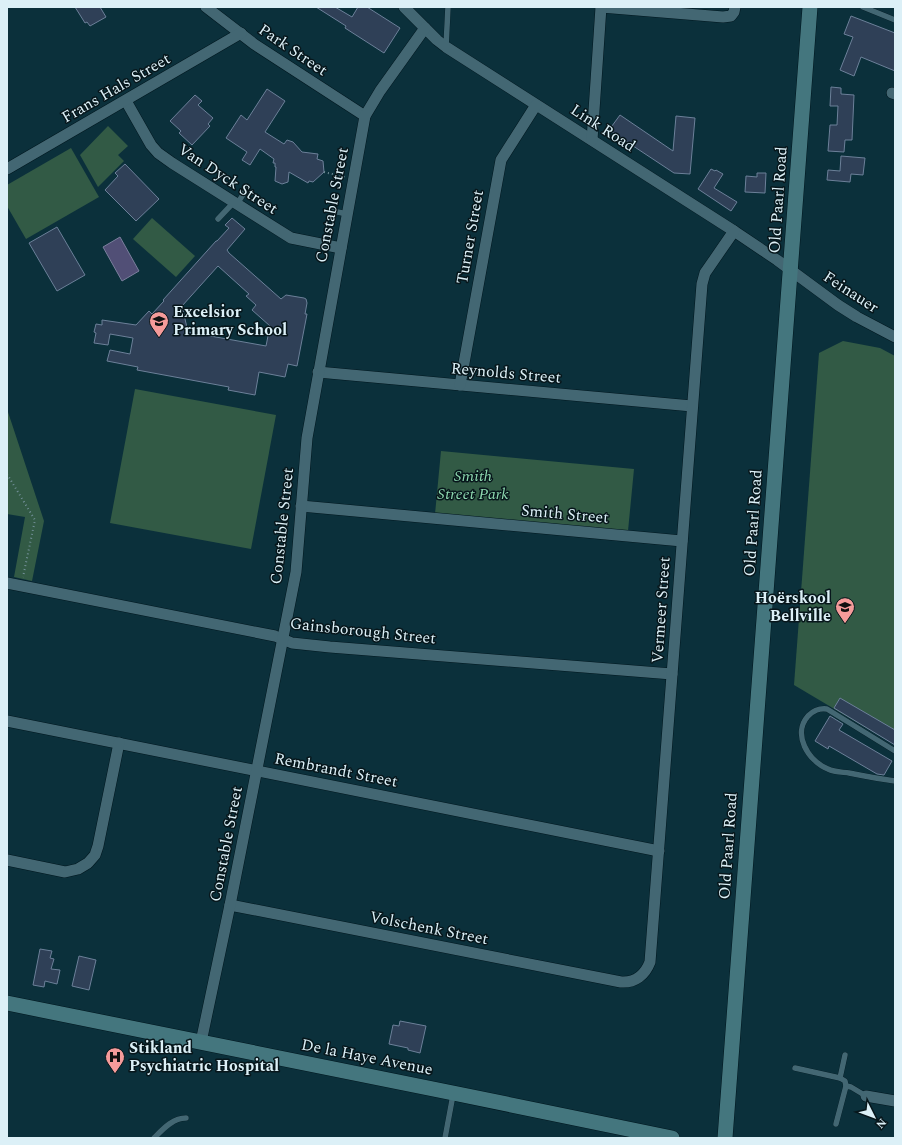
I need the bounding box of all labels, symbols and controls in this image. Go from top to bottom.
street label: Park Street [254,18,333,82]
street label: Frans Hals Street [57,47,175,129]
street label: Link Road [566,98,640,158]
street label: Van Dyck Street [173,138,283,221]
street label: Constable Street [309,145,355,265]
street label: Old Paarl Road [762,146,794,254]
street label: Turner Street [450,188,490,286]
street label: Feinauer [818,265,884,319]
place label: Excelsior Primary School [173,300,287,342]
school or university icon: Excelsior Primary School [148,310,170,338]
street label: Reynolds Street [450,356,562,390]
park label: Smith Street Park [437,464,509,506]
street label: Constable Street [264,466,300,585]
street label: Old Paarl Road [737,469,769,577]
street label: Smith Street [520,498,610,530]
street label: Vermeer Street [645,556,677,664]
place label: Hoërskool Bellville [755,586,831,628]
school or university icon: Hoërskool Bellville [834,596,856,624]
street label: Gainsborough Street [289,611,438,651]
street label: Rembrandt Street [272,746,400,794]
street label: Constable Street [203,784,249,904]
street label: Old Paarl Road [712,792,744,900]
street label: Volschenk Street [368,905,491,951]
street label: De la Haye Avenue [299,1032,435,1082]
place label: Stikland Psychiatric Hospital [129,1036,279,1078]
hospital icon: Stikland Psychiatric Hospital [104,1046,126,1074]
north arrow [854,1097,894,1137]
text: N [872,1114,890,1132]

